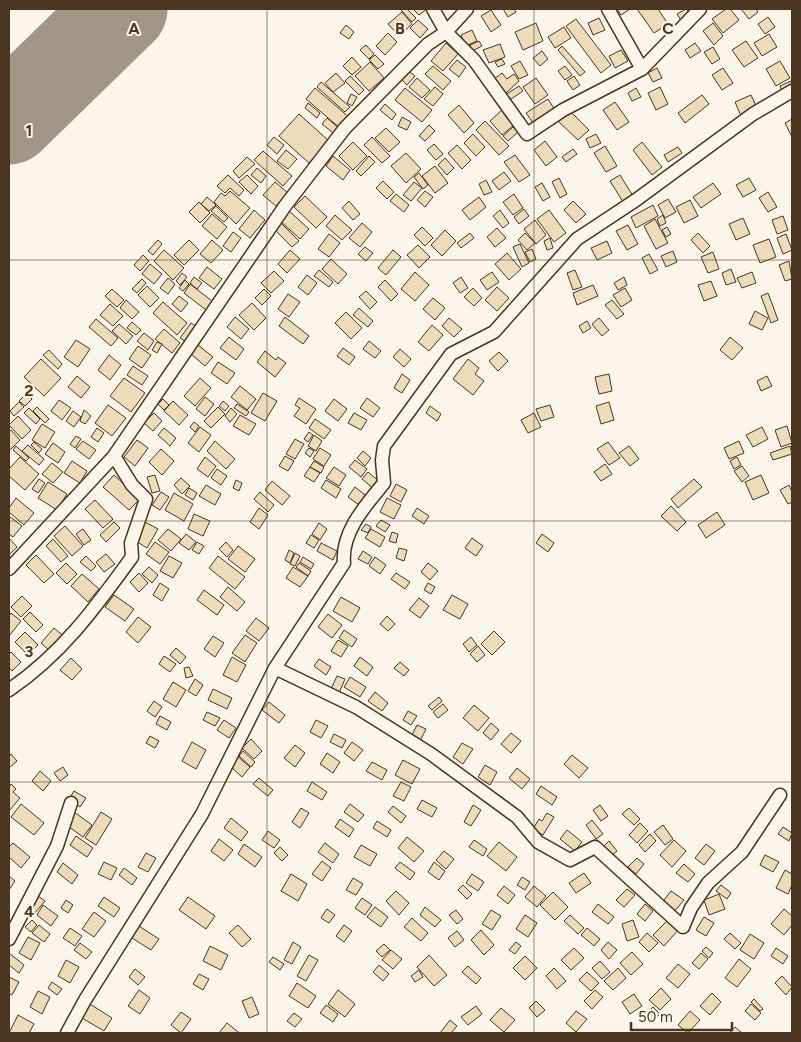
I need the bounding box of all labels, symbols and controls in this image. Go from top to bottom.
text: A [128,19,140,38]
text: B [395,19,405,38]
text: C [662,19,674,38]
text: 1 [26,121,32,140]
text: 2 [24,381,34,400]
text: 3 [25,642,34,661]
text: 4 [24,902,34,921]
scale bar [631,1000,732,1032]
text: 50 m [638,1008,673,1026]

